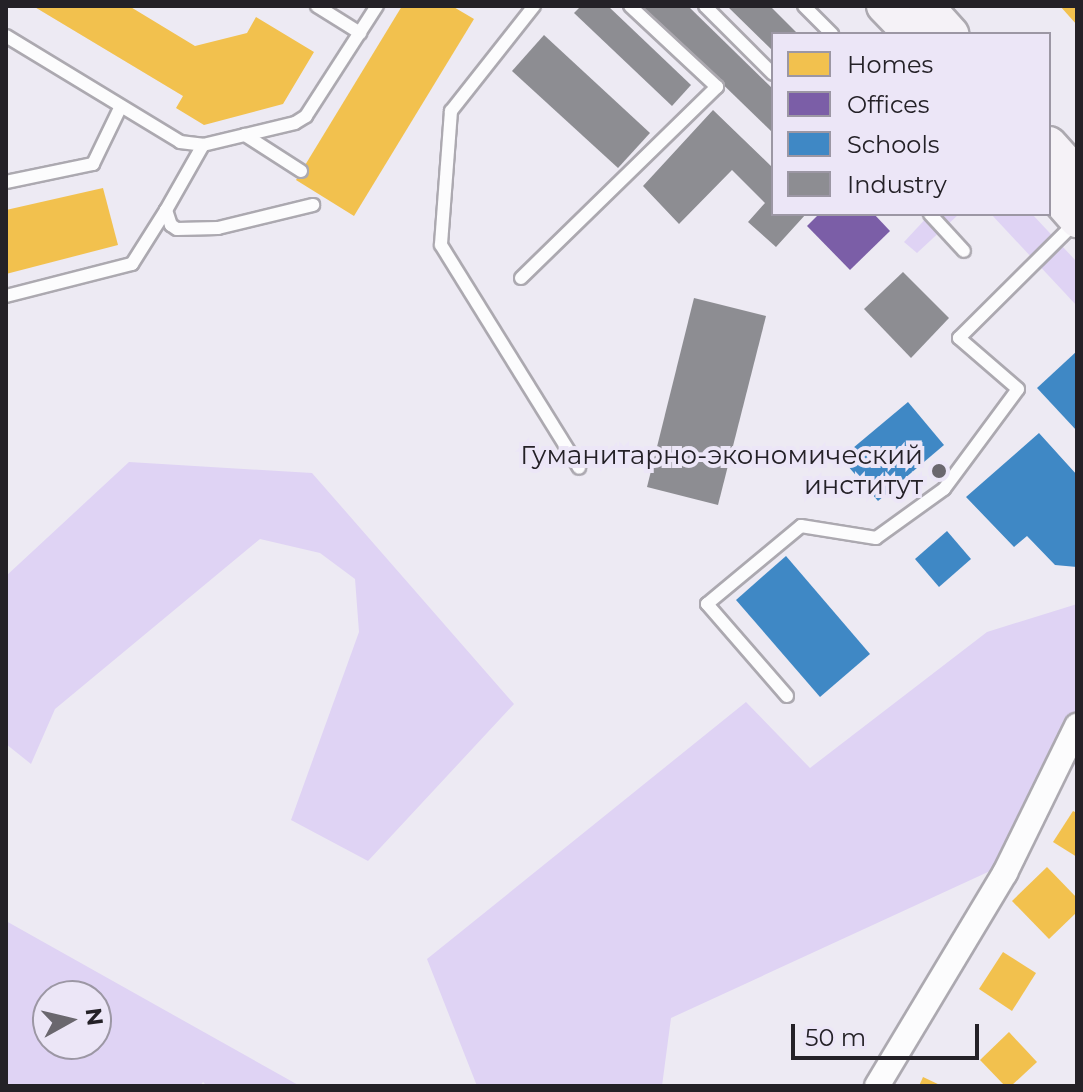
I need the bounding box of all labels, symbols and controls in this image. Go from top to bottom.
legend [771,32,1051,216]
text: Homes [847,50,933,79]
text: Offices [847,90,929,119]
text: Schools [847,130,940,159]
text: Industry [847,170,947,199]
place label: Гуманитарно-экономический институт [520,440,923,502]
marker: Гуманитарно-экономический институт [930,462,948,480]
north arrow [32,980,112,1060]
text: N [80,1006,109,1028]
scale bar [795,1008,983,1058]
text: 50 m [805,1023,866,1052]

